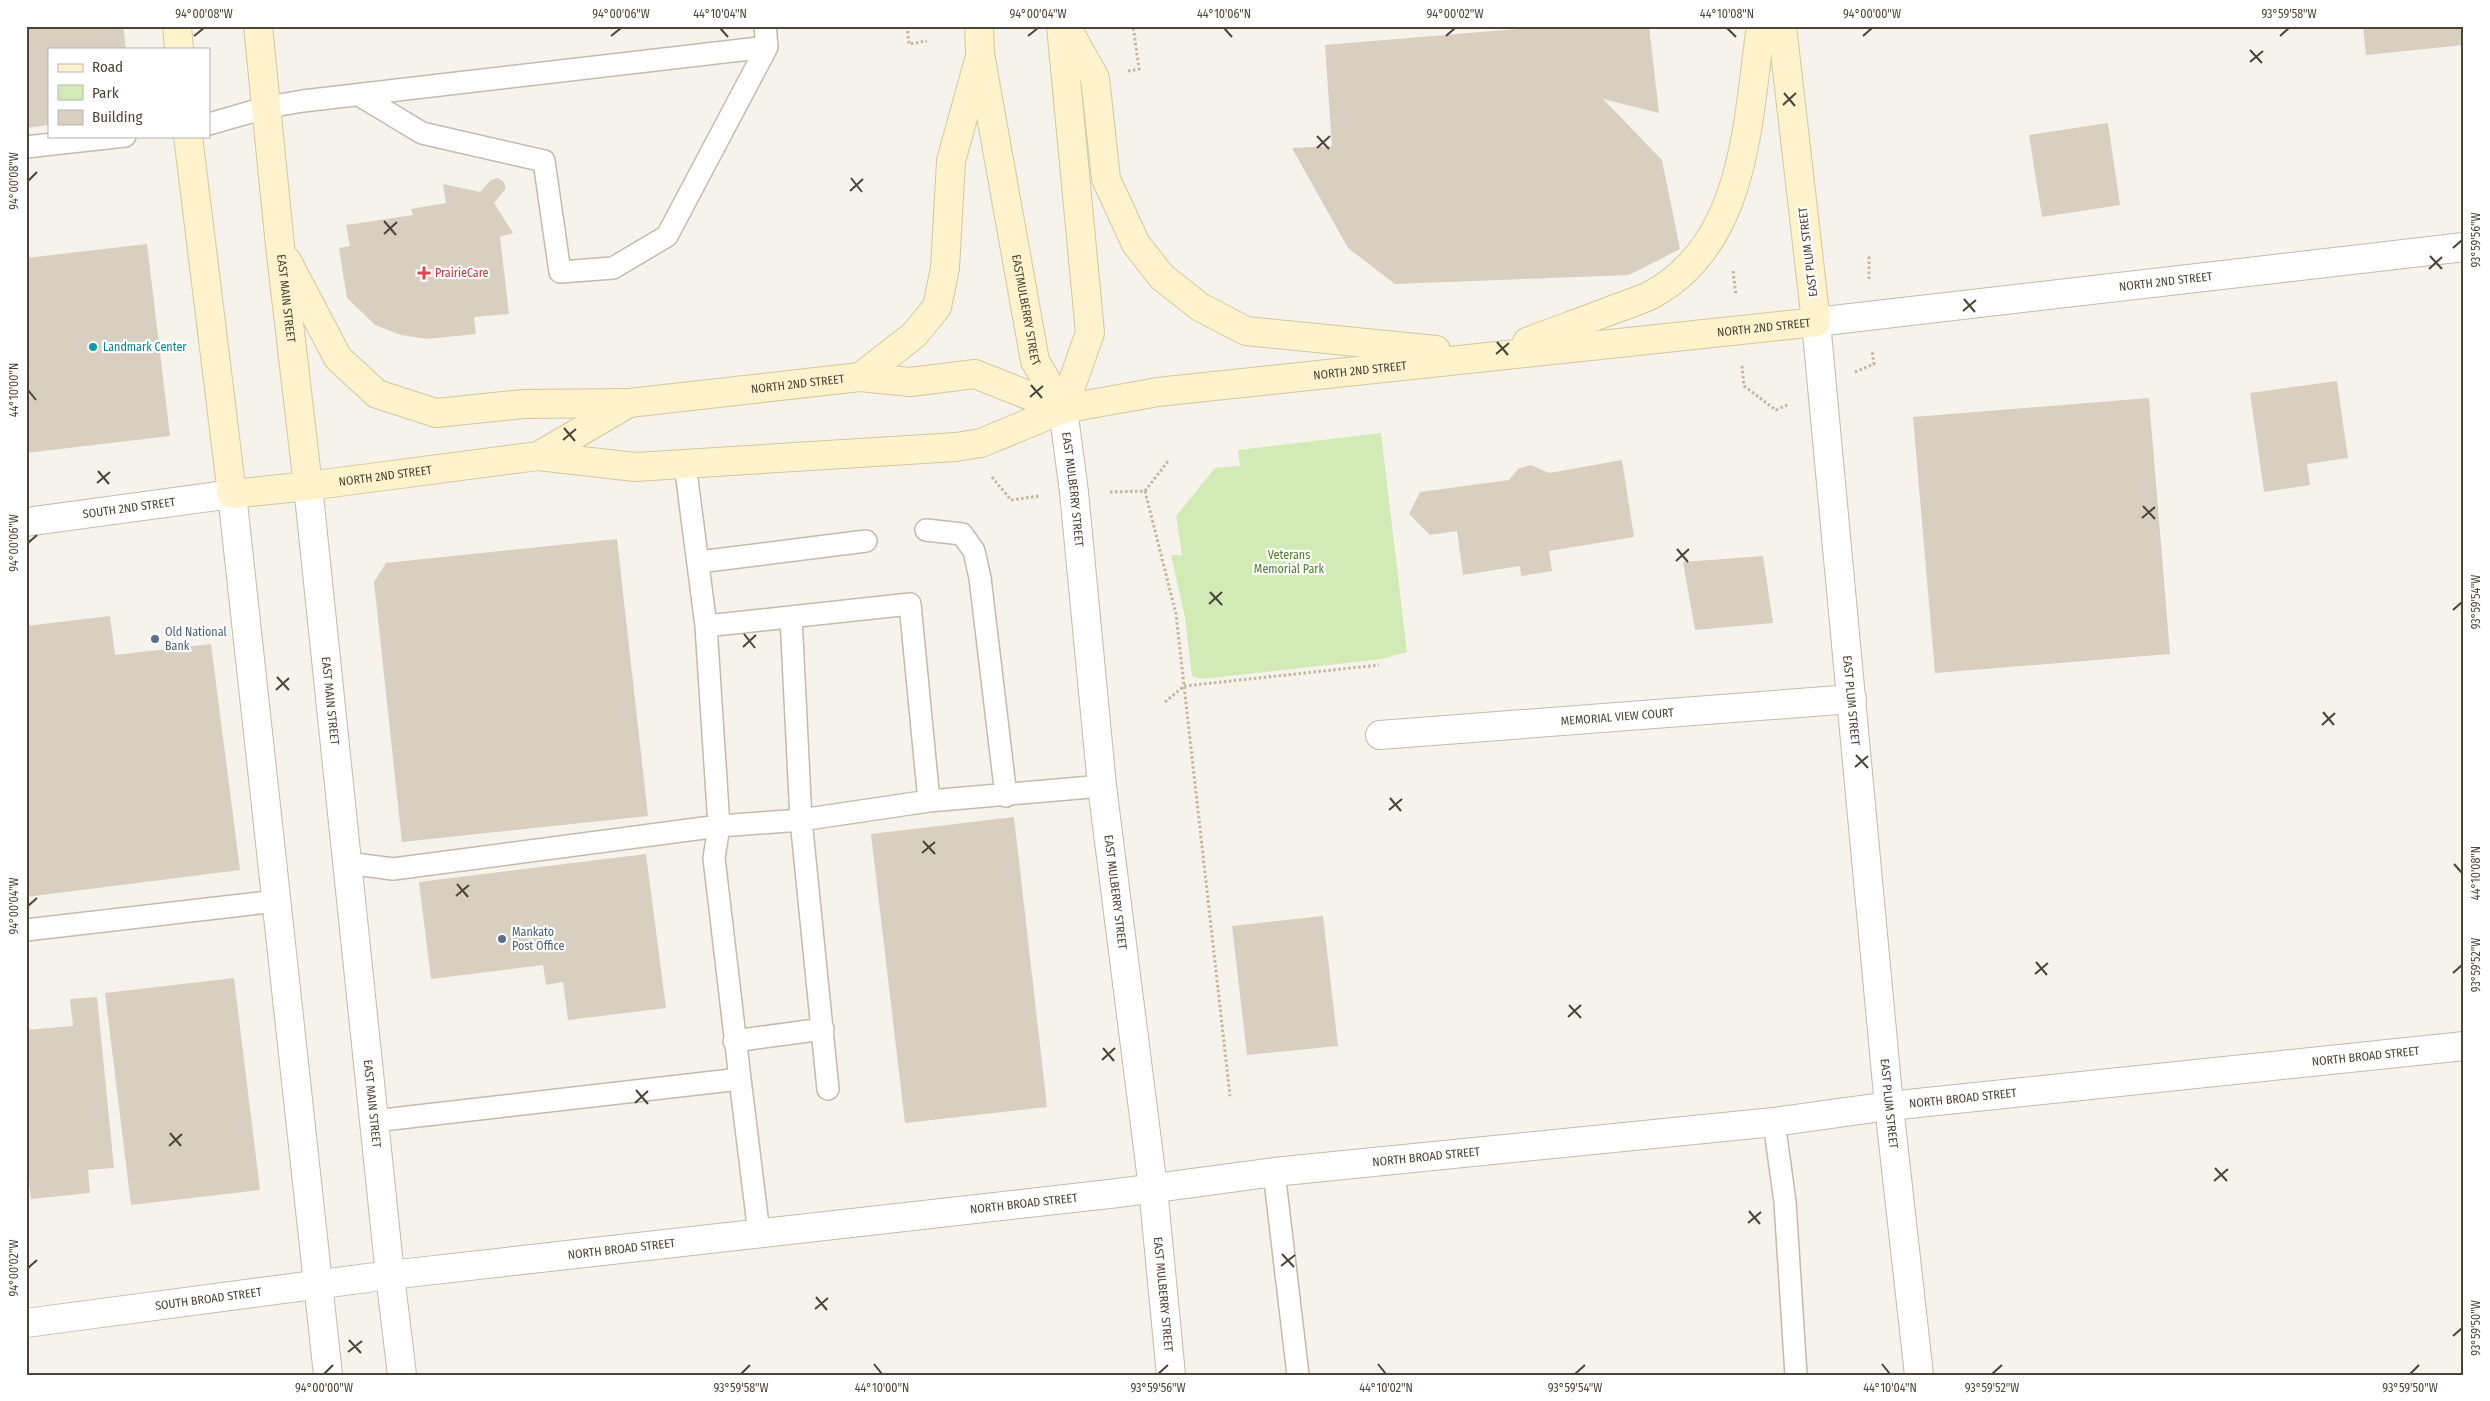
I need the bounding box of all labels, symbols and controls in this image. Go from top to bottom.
text: 94°00'08"W [175,7,233,21]
text: 94°00'06"W [592,7,650,21]
text: 44°10'04"N [693,7,747,21]
text: 94°00'04"W [1010,7,1066,21]
text: 44°10'06"N [1197,7,1251,21]
text: 94°00'02"W [1427,7,1483,21]
text: 44°10'08"N [1700,7,1754,21]
text: 94°00'00"W [1843,7,1901,21]
text: 93°59'58"W [2261,7,2317,21]
legend [48,48,210,138]
text: Road [92,58,123,76]
text: Park [92,84,119,102]
text: Building [92,108,143,126]
text: 94°00'08"W [7,152,21,210]
street label: EAST PLUM STREET [1795,206,1820,298]
text: 93°59'56"W [2469,213,2483,267]
street label: EASTMULBERRY STREET [1009,253,1043,369]
street label: EAST MAIN STREET [274,254,298,344]
marker: PrairieCare [417,266,431,280]
place label: PrairieCare [435,266,489,280]
street label: NORTH 2ND STREET [2118,269,2214,294]
street label: NORTH 2ND STREET [1716,316,1812,339]
place label: Landmark Center [103,340,187,354]
marker: Landmark Center [87,341,99,353]
street label: NORTH 2ND STREET [1313,359,1408,382]
text: 44°10'00"N [7,363,21,417]
street label: NORTH 2ND STREET [750,372,845,396]
street label: EAST MULBERRY STREET [1059,431,1086,548]
street label: NORTH 2ND STREET [338,463,433,489]
street label: SOUTH 2ND STREET [82,495,177,521]
text: 94°00'06"W [7,514,21,572]
park label: Veterans Memorial Park [1254,548,1325,576]
text: 93°59'54"W [2469,575,2483,629]
place label: Old National Bank [165,625,227,653]
marker: Old National Bank [149,633,161,645]
street label: EAST PLUM STREET [1840,655,1862,746]
street label: EAST MAIN STREET [319,656,342,746]
street label: MEMORIAL VIEW COURT [1560,706,1675,728]
street label: EAST MULBERRY STREET [1101,834,1130,951]
text: 44°10'08"N [2469,846,2483,900]
text: 94°00'04"W [7,878,21,934]
place label: Mankato Post Office [512,925,564,953]
marker: Mankato Post Office [496,933,508,945]
text: 93°59'52"W [2469,938,2483,992]
street label: NORTH BROAD STREET [2311,1044,2421,1069]
street label: EAST PLUM STREET [1878,1058,1901,1150]
street label: EAST MAIN STREET [361,1059,384,1149]
street label: NORTH BROAD STREET [1908,1086,2018,1111]
street label: NORTH BROAD STREET [1372,1144,1481,1169]
street label: NORTH BROAD STREET [969,1191,1079,1217]
street label: NORTH BROAD STREET [567,1236,676,1262]
street label: EAST MULBERRY STREET [1151,1236,1176,1353]
text: 94°00'02"W [7,1240,21,1296]
street label: SOUTH BROAD STREET [154,1285,263,1313]
text: 93°59'50"W [2469,1300,2483,1356]
text: 94°00'00"W [295,1381,353,1395]
text: 93°59'58"W [713,1381,769,1395]
text: 44°10'00"N [855,1381,909,1395]
text: 93°59'56"W [1131,1381,1185,1395]
text: 44°10'02"N [1359,1381,1413,1395]
text: 93°59'54"W [1548,1381,1602,1395]
text: 44°10'04"N [1863,1381,1917,1395]
text: 93°59'52"W [1965,1381,2019,1395]
text: 93°59'50"W [2382,1381,2438,1395]

